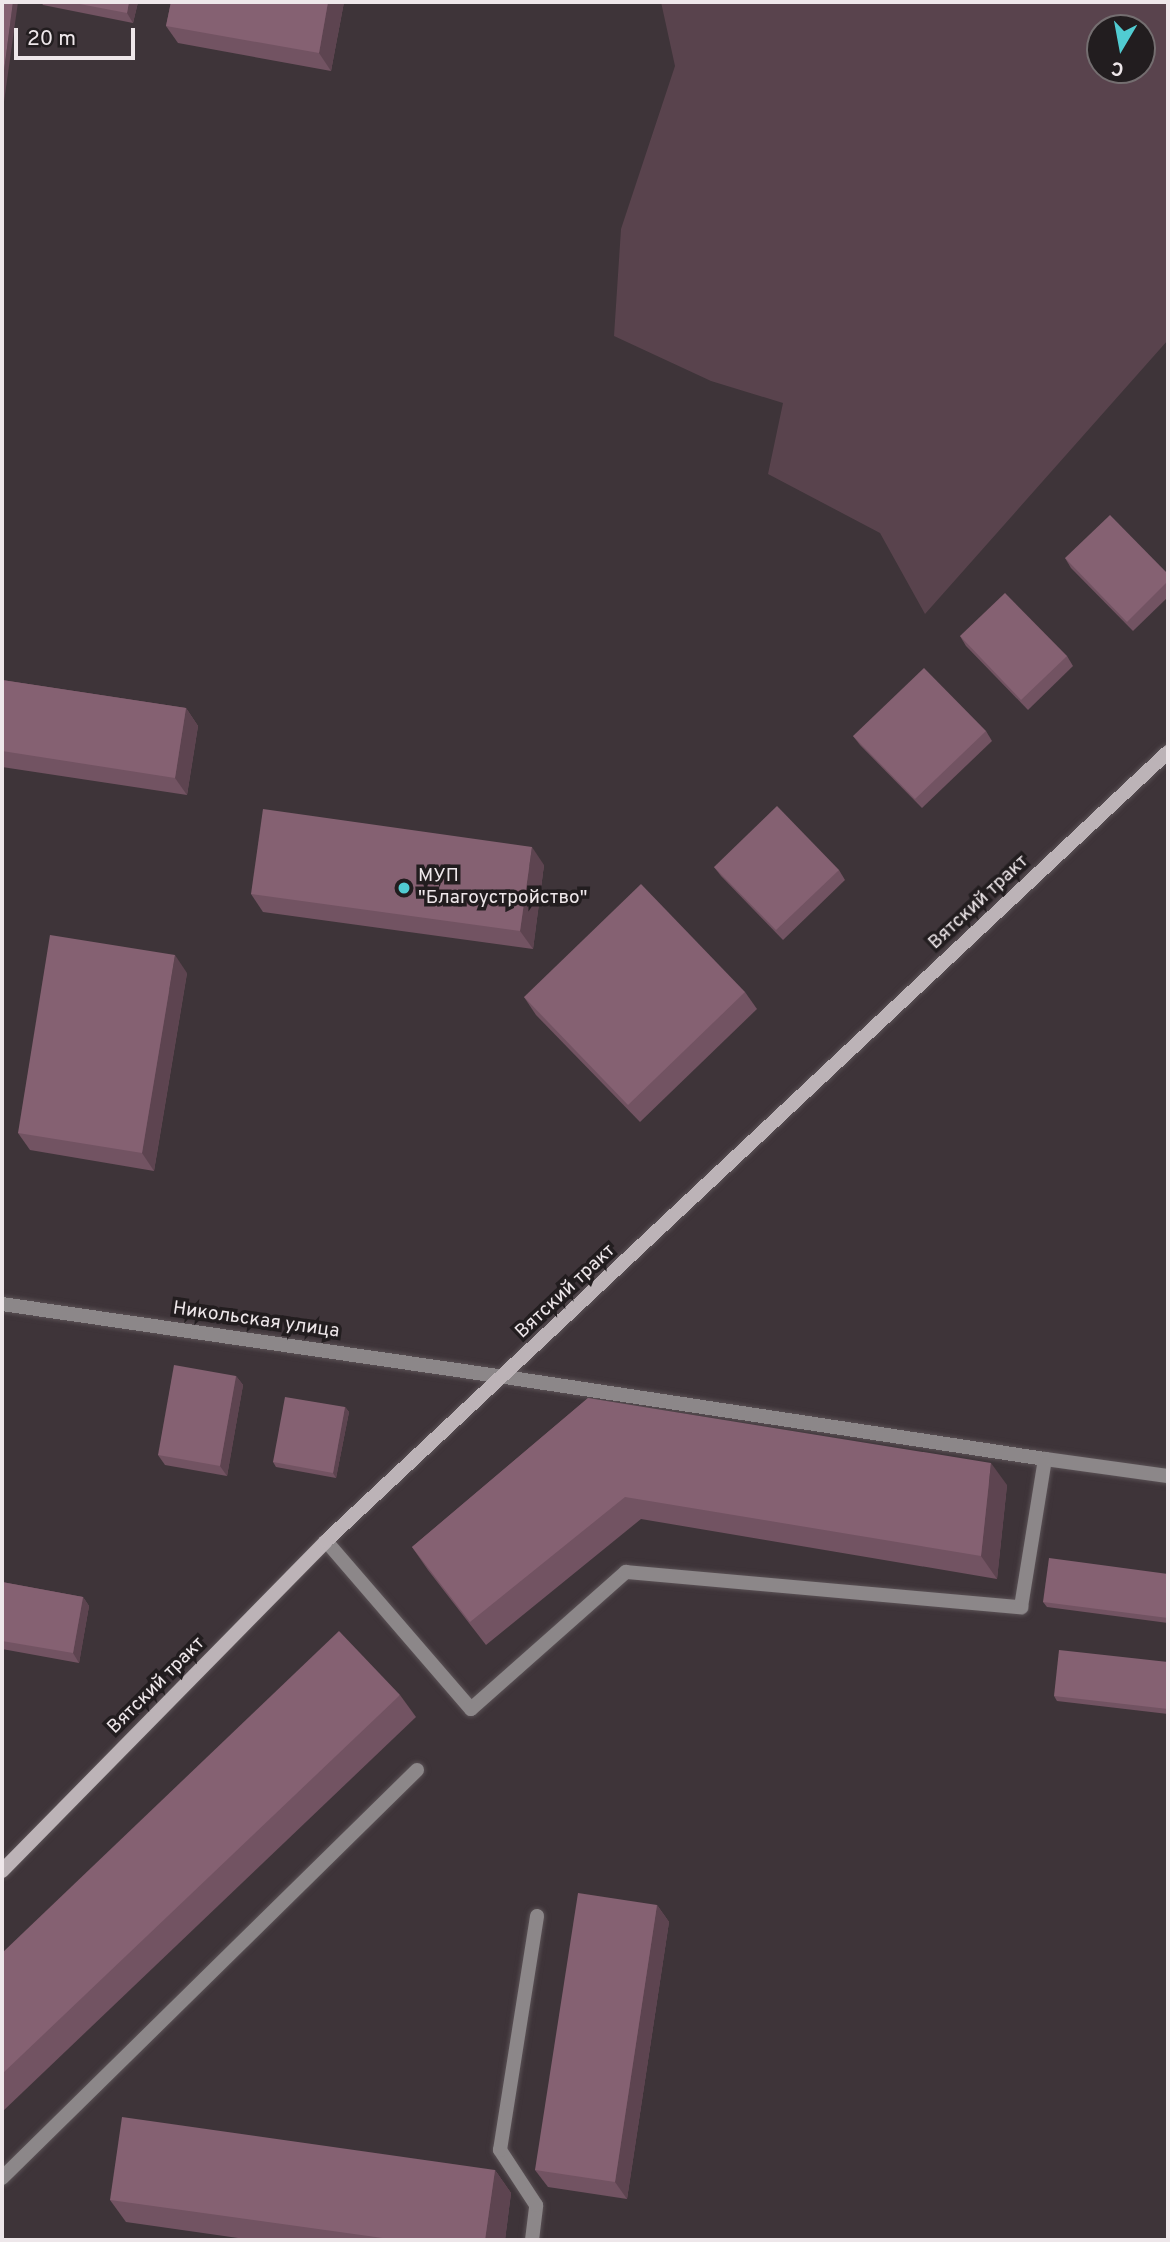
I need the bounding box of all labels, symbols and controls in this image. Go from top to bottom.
scale bar [18,14,138,58]
north arrow [1086,14,1156,84]
text: 20 m [27,26,76,53]
text: С [1110,55,1126,81]
street label: Вятский тракт [924,851,1034,955]
place label: МУП "Благоустройство" [418,866,587,910]
marker: МУП "Благоустройство" [396,880,412,896]
street label: Вятский тракт [511,1240,621,1344]
street label: Никольская улица [171,1298,341,1344]
street label: Вятский тракт [104,1633,210,1739]

